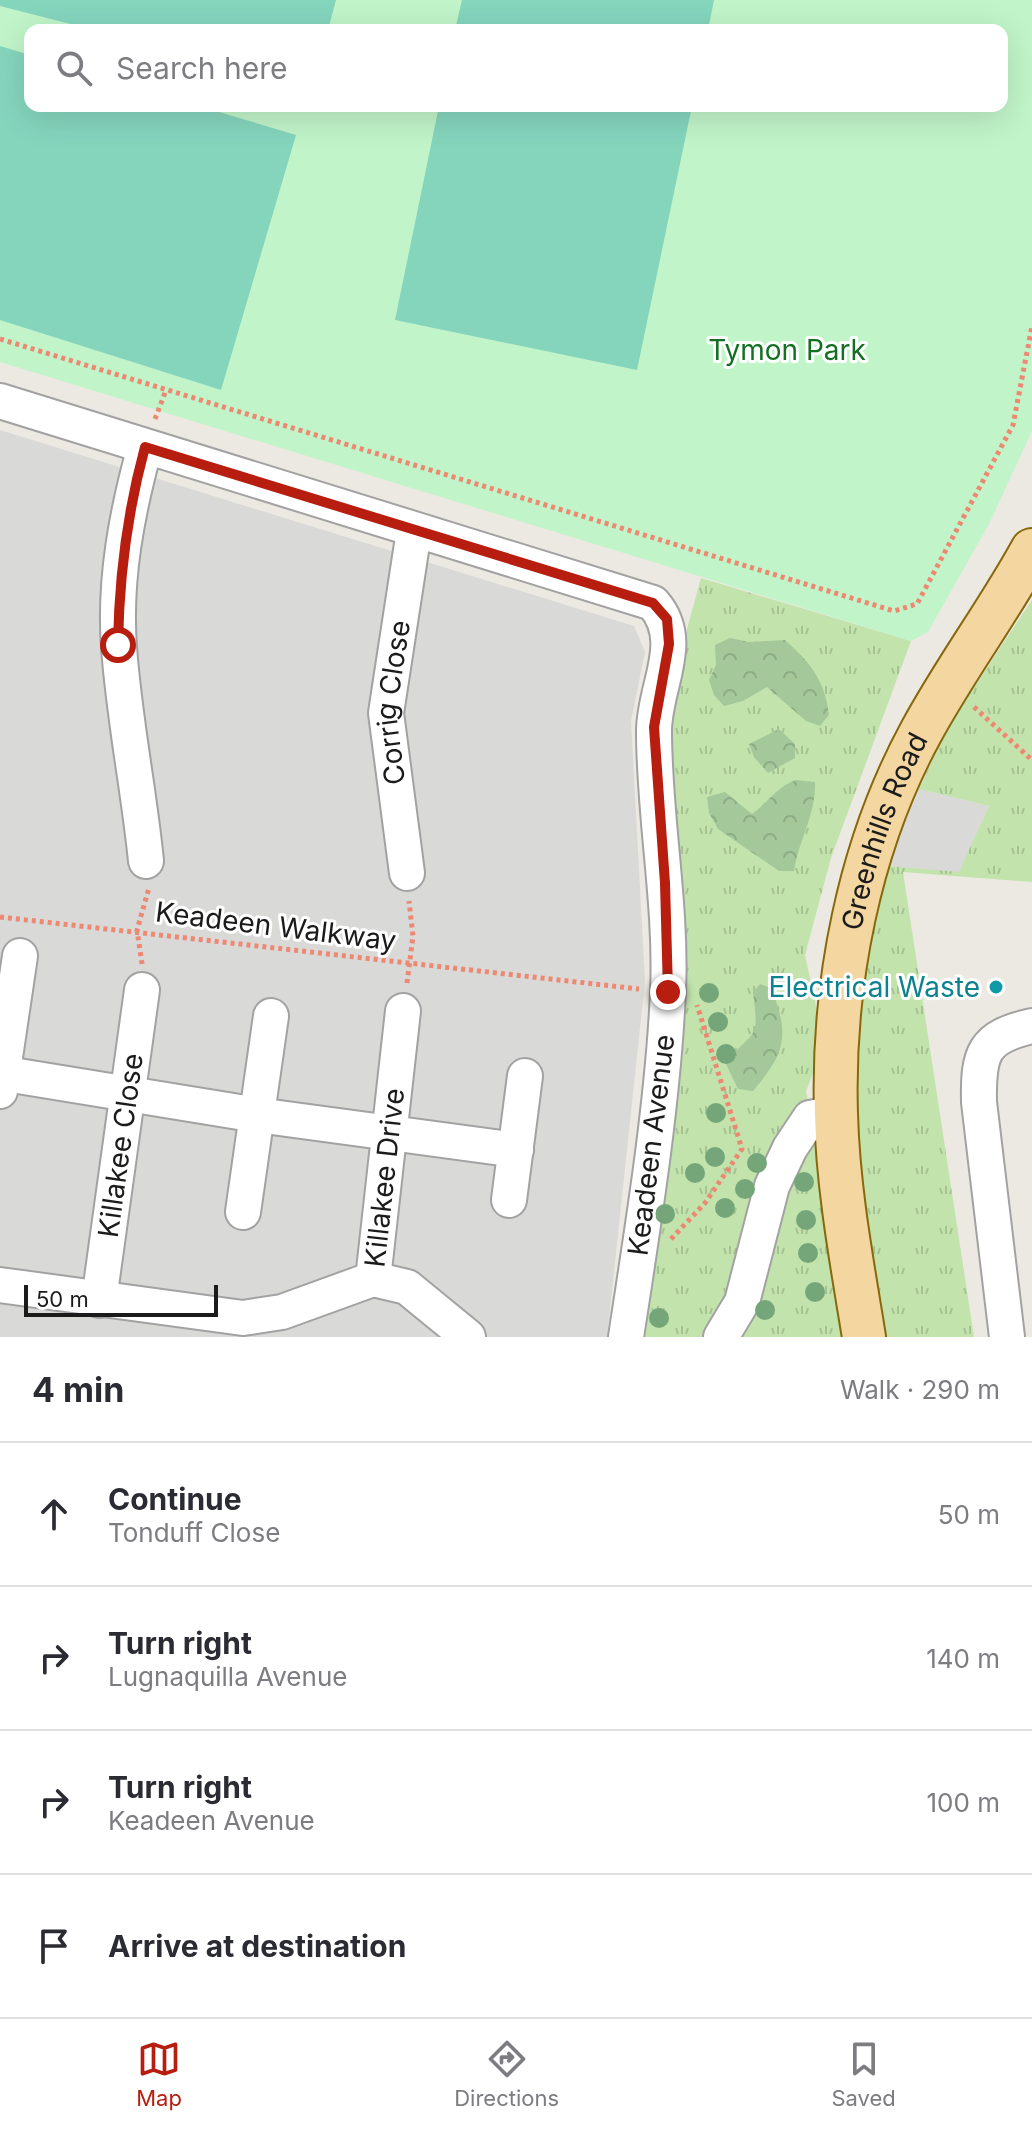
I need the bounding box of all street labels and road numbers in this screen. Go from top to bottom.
street label: Corrig Close [368,618,417,787]
street label: Greenhills Road [834,727,935,933]
street label: Keadeen Walkway [154,894,398,958]
street label: Keadeen Avenue [621,1032,681,1258]
street label: Killakee Close [91,1051,150,1240]
street label: Killakee Drive [357,1086,411,1269]

